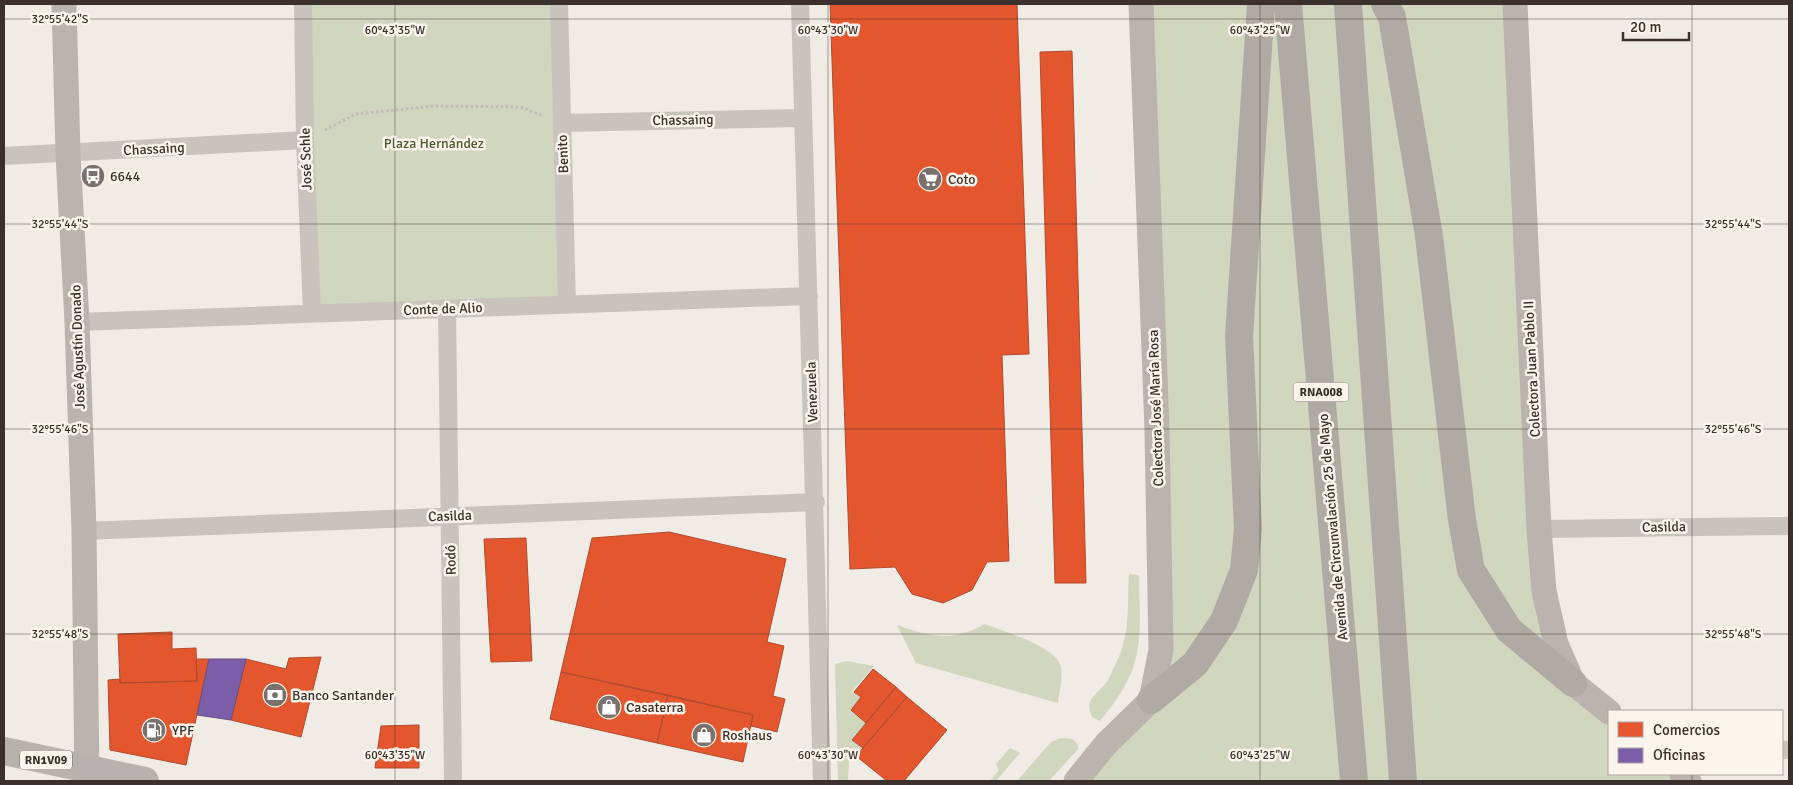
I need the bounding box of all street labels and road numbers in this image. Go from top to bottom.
street label: Chassaing [652,111,714,129]
street label: José Schle [296,127,316,191]
street label: Benito [554,134,572,174]
street label: Chassaing [123,139,185,159]
street label: José Agustín Donado [67,284,89,410]
street label: Conte de Alio [403,299,483,319]
street label: Colectora Juan Pablo II [1520,300,1544,438]
street label: Colectora José María Rosa [1145,329,1167,487]
street label: Venezuela [802,361,822,423]
road number: RNA008 [1294,382,1348,402]
street label: Avenida de Circunvalación 25 de Mayo [1315,413,1351,641]
street label: Casilda [428,507,472,525]
street label: Casilda [1642,518,1686,536]
street label: Rodó [442,545,460,575]
road number: RN1V09 [20,750,72,770]

